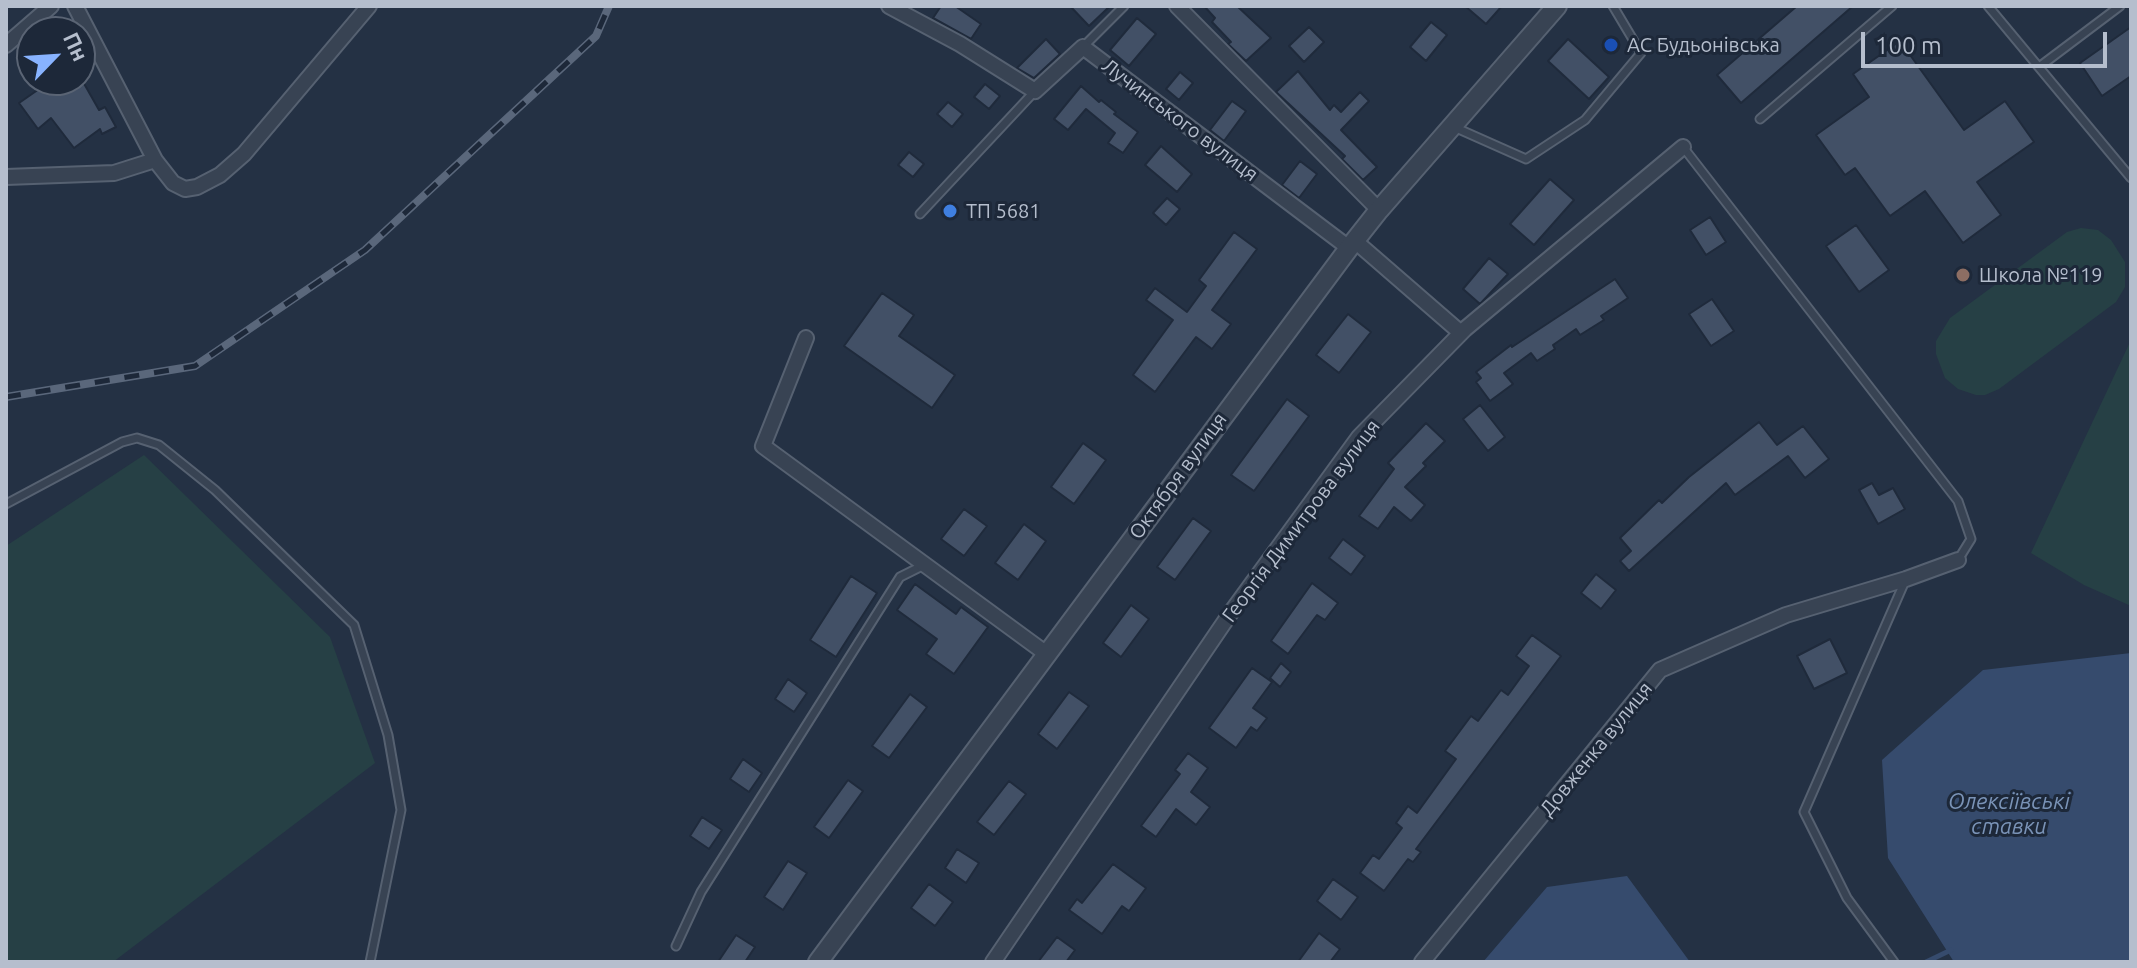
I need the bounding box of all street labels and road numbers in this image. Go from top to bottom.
street label: Лучинського вулиця [1097,53,1263,187]
street label: Октября вулиця [1124,408,1232,544]
street label: Георгія Димитрова вулиця [1217,415,1385,627]
street label: Довженка вулиця [1535,677,1657,821]

